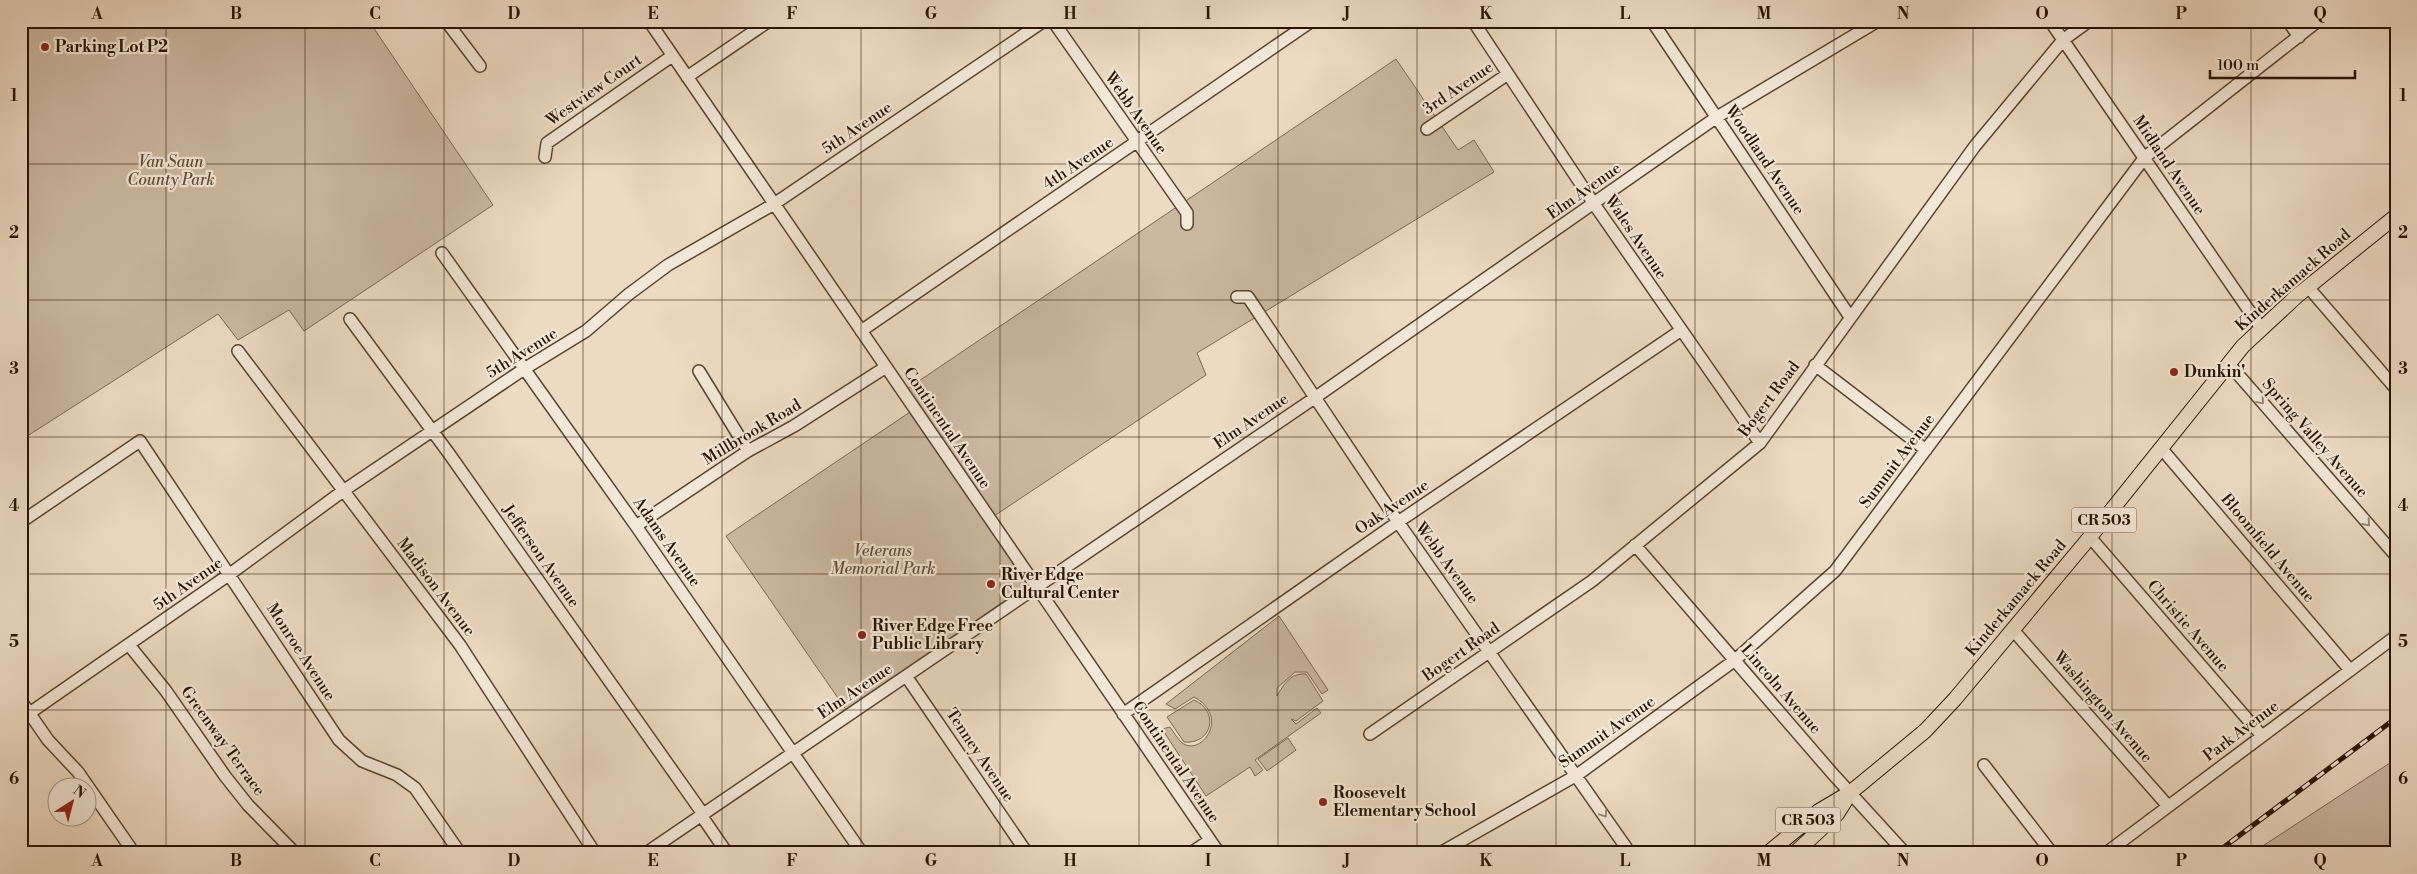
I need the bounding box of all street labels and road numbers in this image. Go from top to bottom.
street label: Westview Court [542,49,646,131]
street label: 3rd Avenue [1419,57,1497,119]
street label: Webb Avenue [1100,67,1172,158]
street label: 5th Avenue [818,97,896,159]
street label: Woodland Avenue [1720,101,1809,219]
street label: Midland Avenue [2128,111,2210,219]
street label: 4th Avenue [1039,132,1117,194]
street label: Elm Avenue [1543,158,1625,224]
street label: Wales Avenue [1600,190,1672,283]
street label: Kinderkamack Road [2231,224,2355,336]
street label: 5th Avenue [483,323,561,383]
street label: Bogert Road [1733,357,1804,442]
street label: Continental Avenue [899,363,995,493]
street label: Spring Valley Avenue [2258,374,2372,502]
street label: Elm Avenue [1210,389,1292,453]
street label: Millbrook Road [699,395,805,469]
street label: Summit Avenue [1855,410,1939,512]
street label: Oak Avenue [1351,475,1433,539]
street label: Bloomfield Avenue [2216,489,2319,606]
street label: Adams Avenue [628,492,705,591]
street label: Jefferson Avenue [497,500,584,612]
road number: CR 503 [2072,508,2136,532]
street label: Webb Avenue [1410,518,1483,608]
street label: Madison Avenue [392,534,480,640]
street label: Kinderkamack Road [1961,536,2071,660]
street label: 5th Avenue [149,553,227,615]
street label: Christie Avenue [2143,576,2233,676]
street label: Monroe Avenue [262,599,340,705]
street label: Bogert Road [1418,618,1504,687]
street label: Lincoln Avenue [1736,640,1826,738]
street label: Washington Avenue [2048,646,2157,767]
street label: Elm Avenue [814,659,896,723]
street label: Greenway Terrace [177,682,269,800]
street label: Summit Avenue [1555,691,1659,773]
street label: Park Avenue [2199,696,2283,766]
street label: Continental Avenue [1128,697,1224,827]
street label: Tenney Avenue [941,704,1019,806]
road number: CR 503 [1776,808,1840,832]

